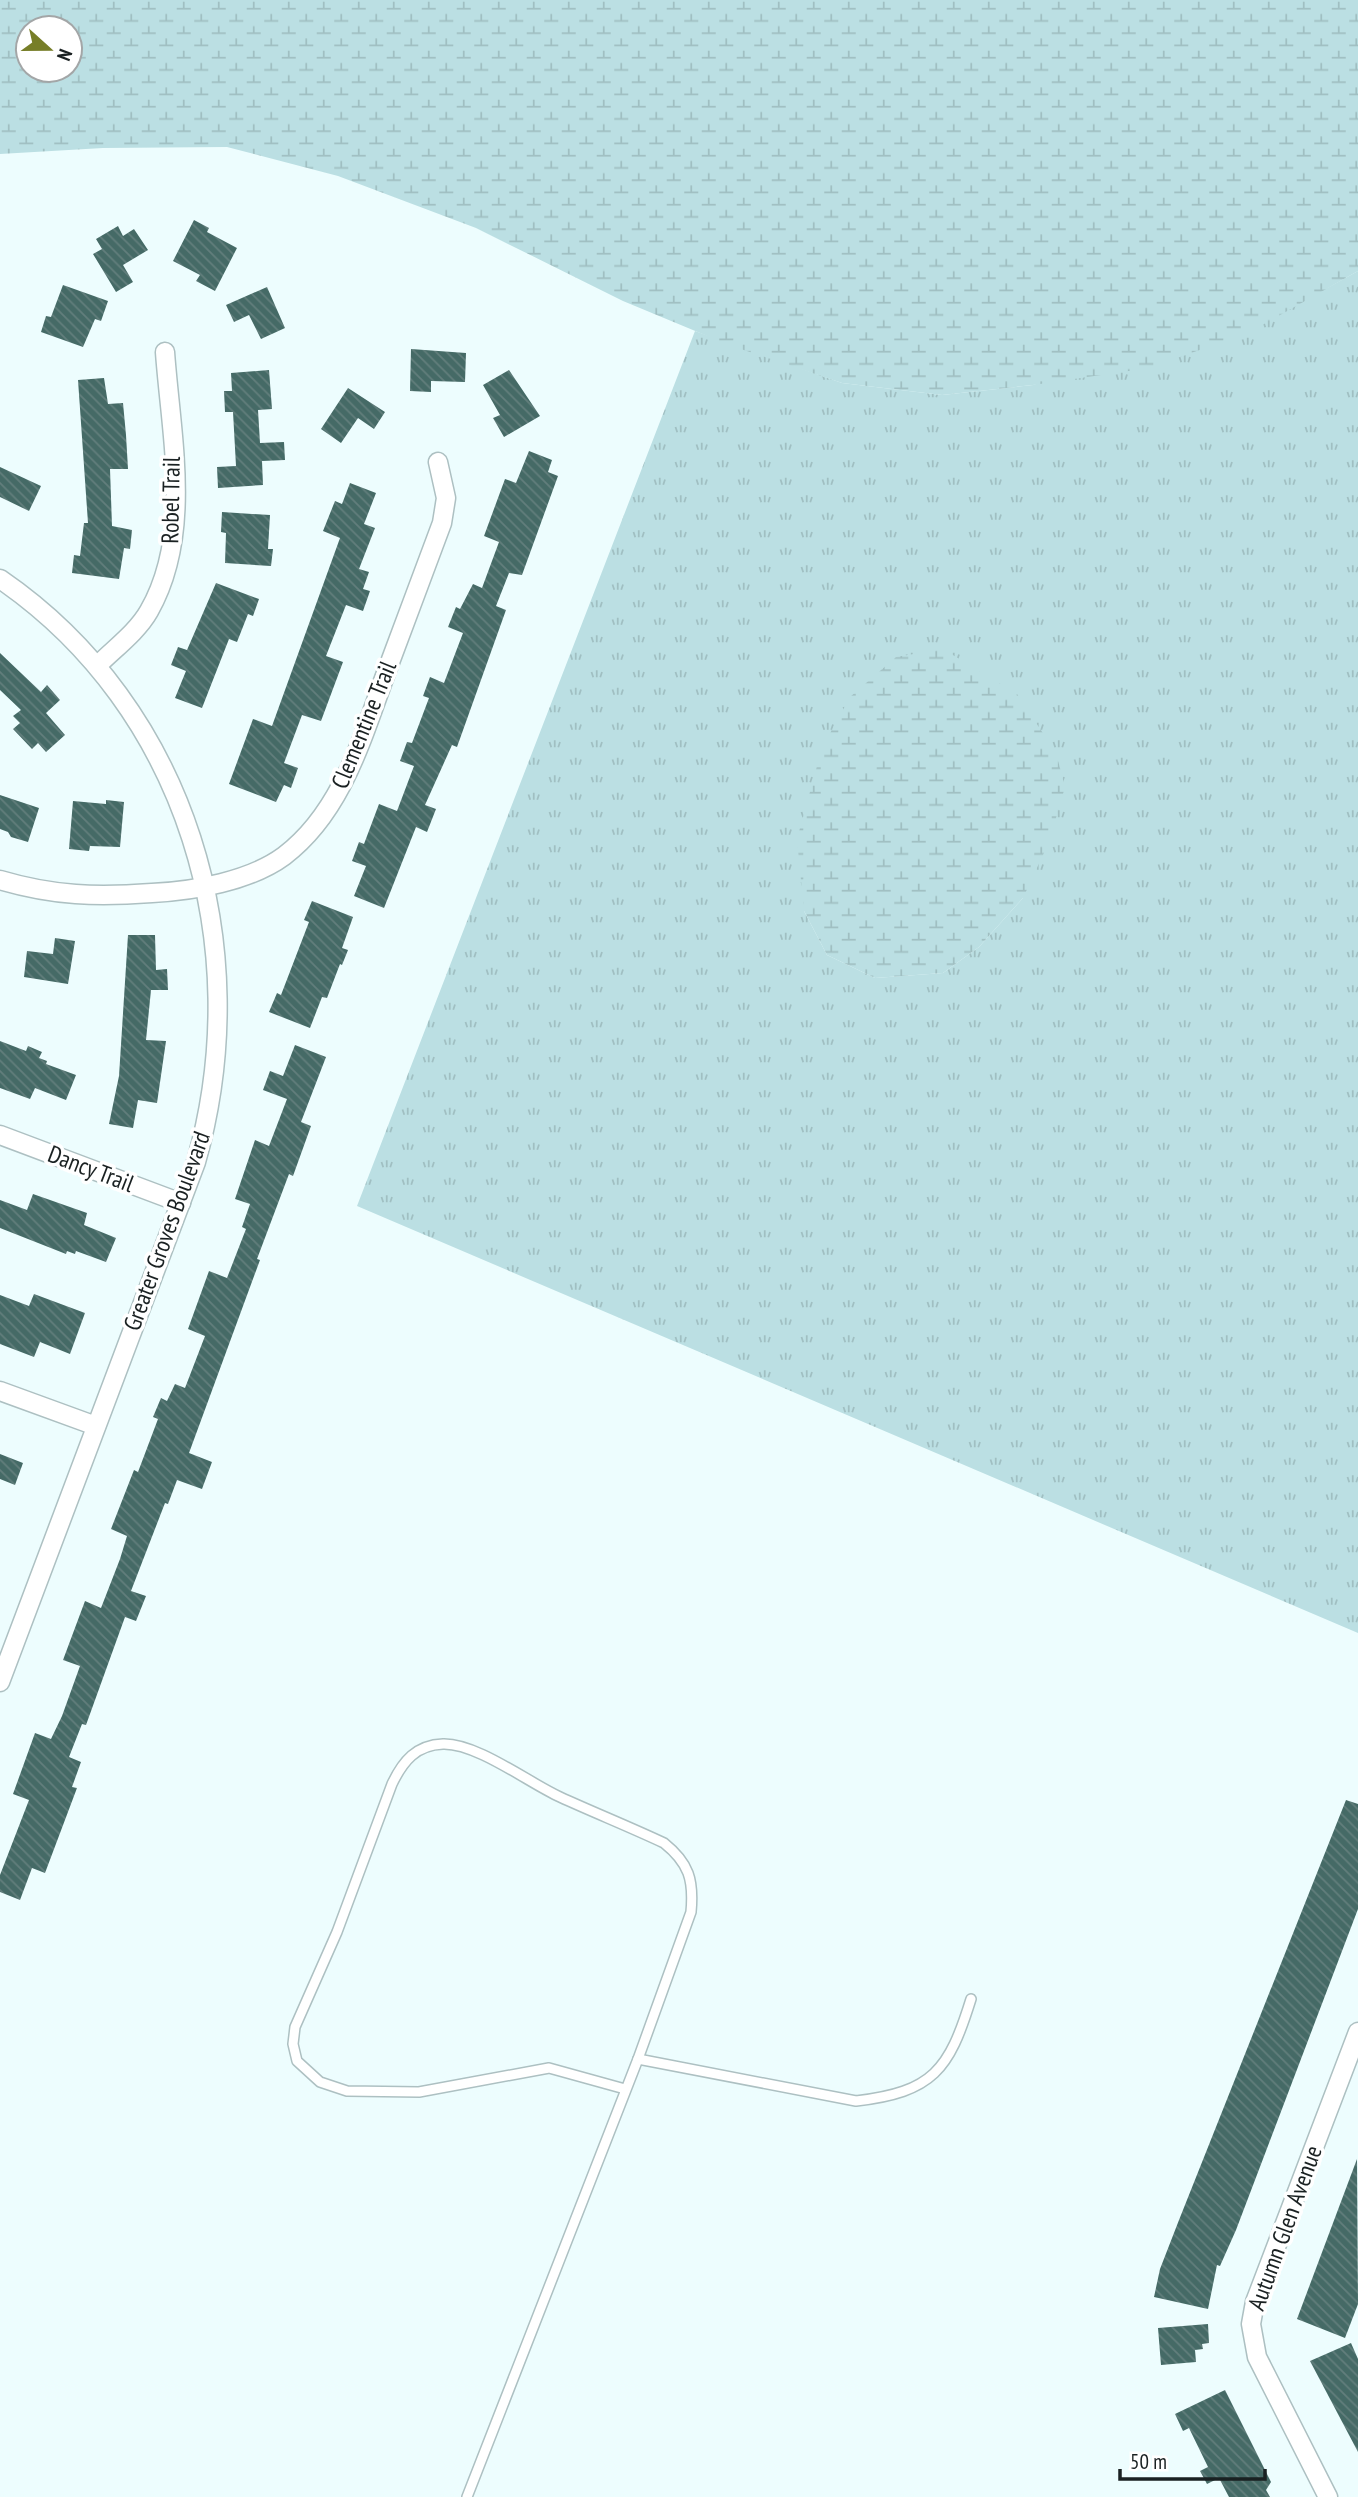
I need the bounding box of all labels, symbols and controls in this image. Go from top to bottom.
north arrow [14,14,84,84]
text: N [52,46,78,64]
street label: Robel Trail [154,456,187,544]
street label: Clementine Trail [324,656,403,793]
street label: Greater Groves Boulevard [116,1127,217,1335]
street label: Dancy Trail [44,1138,139,1199]
street label: Autumn Glen Avenue [1240,2141,1329,2314]
scale bar [1120,2438,1265,2482]
text: 50 m [1130,2448,1167,2475]

